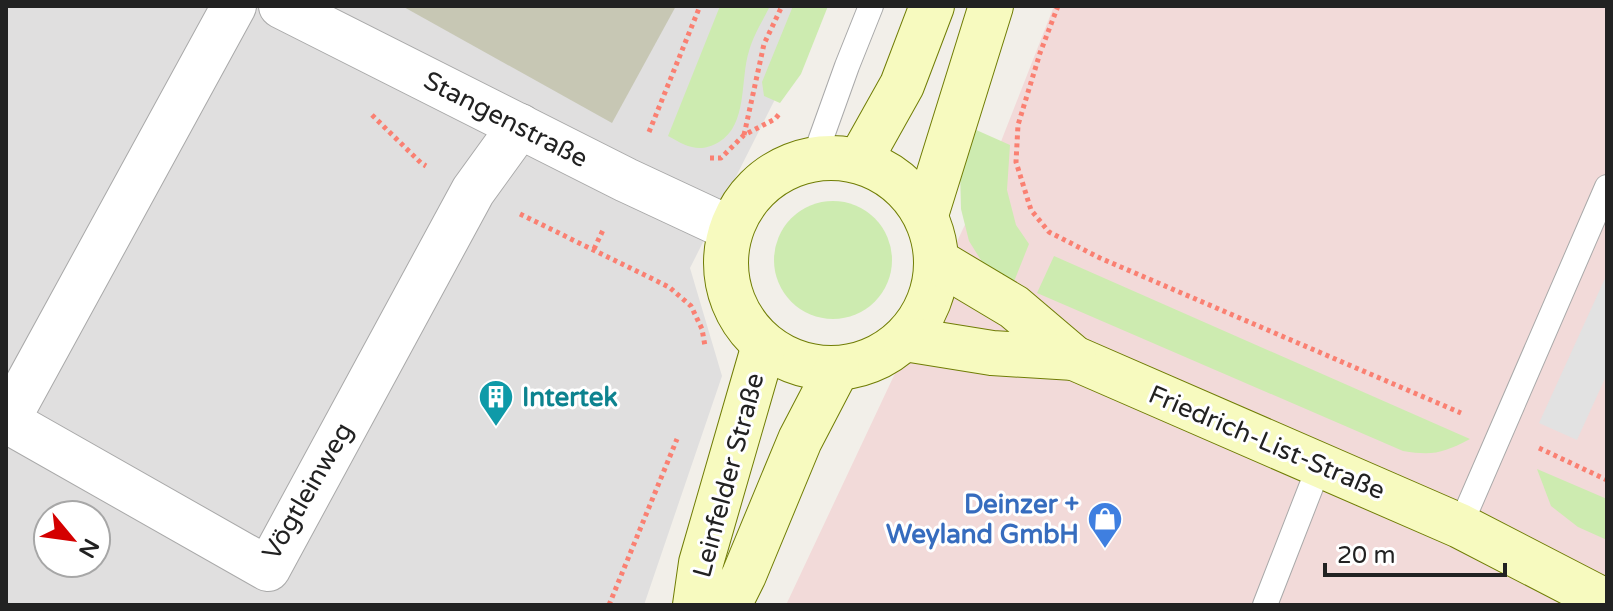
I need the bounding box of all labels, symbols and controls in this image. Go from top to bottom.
street label: Stangenstraße [418,65,593,174]
street label: Leinfelder Straße [686,370,771,581]
building icon: Intertek [477,378,515,428]
street label: Friedrich-List-Straße [1144,379,1390,506]
place label: Intertek [522,382,618,413]
street label: Vögtleinweg [256,417,359,565]
place label: Deinzer + Weyland GmbH [886,489,1079,550]
north arrow [32,499,112,579]
shop icon: Deinzer + Weyland GmbH [1086,500,1124,550]
scale bar [1325,527,1505,577]
text: N [73,534,104,562]
text: 20 m [1337,541,1395,570]

